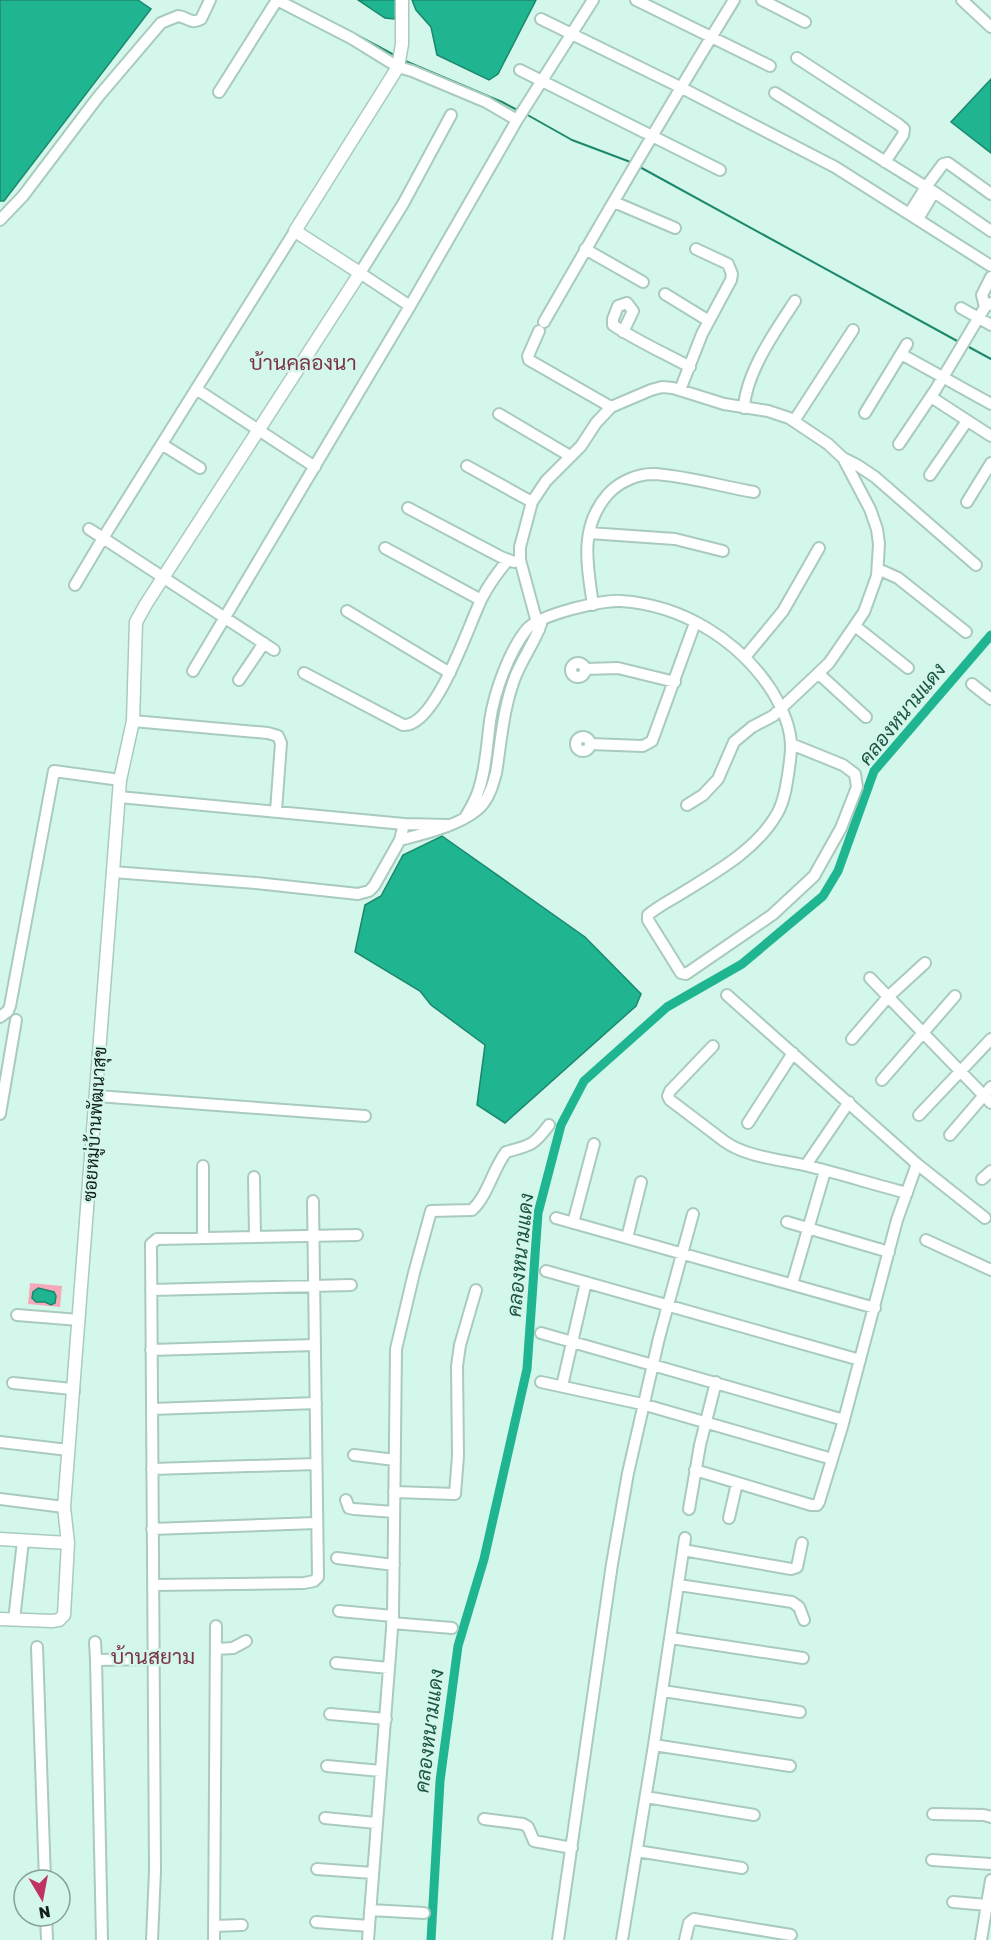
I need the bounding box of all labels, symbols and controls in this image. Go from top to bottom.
district label: บ้านคลองนา [249,350,357,375]
water label: คลองหนามแดง [854,658,950,770]
street label: ซอยหมู่บ้านพัฒนาสุข [78,1046,113,1202]
water label: คลองหนามแดง [502,1192,538,1318]
district label: บ้านสยาม [111,1644,195,1669]
water label: คลองหนามแดง [410,1668,448,1794]
north arrow [12,1868,72,1928]
text: N [37,1902,52,1923]

